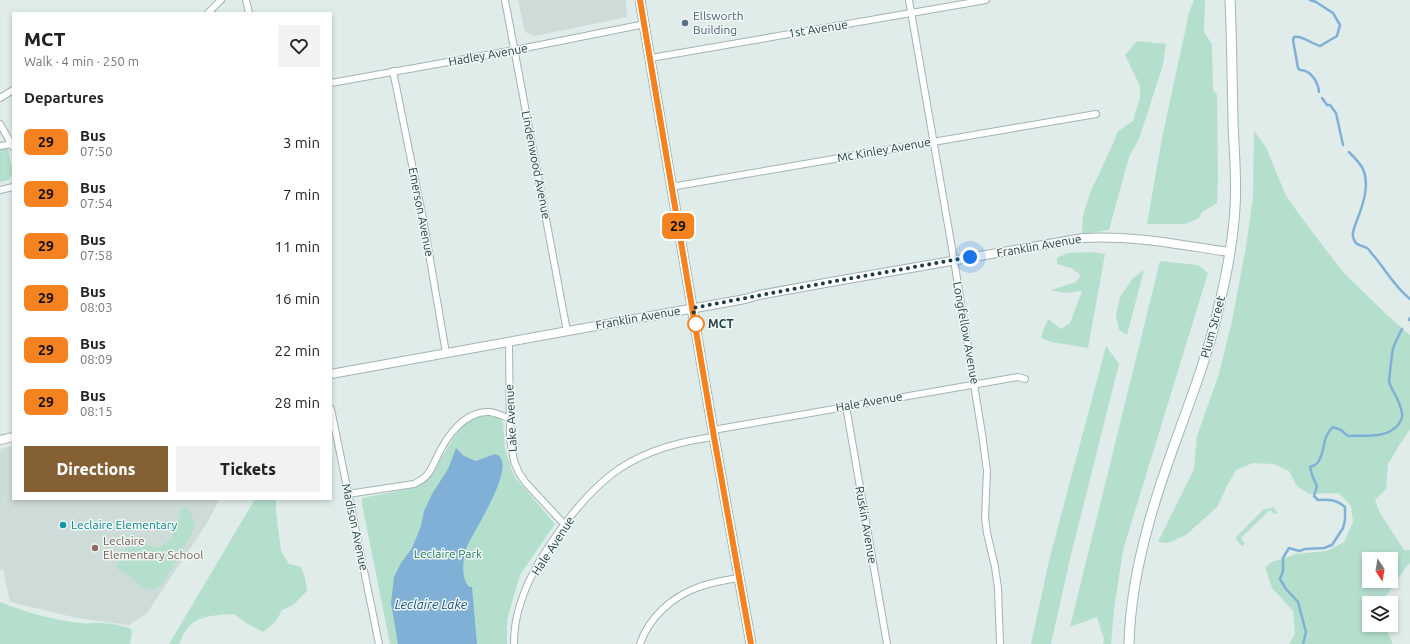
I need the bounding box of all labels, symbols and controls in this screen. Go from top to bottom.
place label: Ellsworth Building [693,9,744,36]
street label: 1st Avenue [787,17,849,40]
marker: Ellsworth Building [680,18,690,28]
button: heart [278,25,320,67]
text: MCT [24,28,65,50]
street label: Hadley Avenue [447,41,529,68]
text: Walk · 4 min · 250 m [24,54,139,68]
text: Departures [24,89,104,106]
street label: Lindenwood Avenue [520,110,553,220]
text: Bus [80,127,106,144]
text: 29 [38,134,54,150]
text: 3 min [283,134,320,151]
street label: Mc Kinley Avenue [836,135,932,164]
text: 07:50 [80,144,113,158]
street label: Emerson Avenue [406,166,437,258]
text: Bus [80,179,106,196]
text: 29 [38,186,54,202]
text: 7 min [283,186,320,203]
text: 07:54 [80,196,113,210]
line badge: 29 [660,213,696,239]
text: 29 [670,218,686,234]
text: Bus [80,231,106,248]
street label: Franklin Avenue [996,232,1082,259]
text: 29 [38,238,54,254]
text: 11 min [274,238,320,255]
your location [960,247,980,267]
text: 07:58 [80,248,113,262]
street label: Longfellow Avenue [951,281,982,385]
text: Bus [80,283,106,300]
text: 29 [38,290,54,306]
text: 16 min [274,290,320,307]
street label: Plum Street [1198,294,1227,359]
text: 08:03 [80,300,113,314]
street label: Franklin Avenue [595,304,681,331]
marker: MCT [687,315,705,333]
place label: MCT [708,317,734,330]
text: Bus [80,335,106,352]
text: 29 [38,342,54,358]
text: 22 min [274,342,320,359]
text: 08:09 [80,352,113,366]
street label: Lake Avenue [502,384,519,452]
text: Bus [80,387,106,404]
street label: Hale Avenue [835,389,903,414]
text: 29 [38,394,54,410]
text: 28 min [274,394,320,411]
text: 08:15 [80,404,113,418]
button: Directions [24,446,168,492]
button: Tickets [176,446,320,492]
street label: Madison Avenue [340,482,371,572]
street label: Ruskin Avenue [853,485,880,565]
street label: Hale Avenue [529,514,576,578]
place label: Leclaire Elementary [71,518,177,531]
marker: Leclaire Elementary [58,520,68,530]
place label: Leclaire Elementary School [103,534,203,561]
marker: Leclaire Elementary School [90,543,100,553]
park label: Leclaire Park [414,547,482,560]
north arrow [1362,552,1398,588]
map controls [1362,552,1398,632]
button: layers [1362,596,1398,632]
water label: Leclaire Lake [395,597,468,611]

